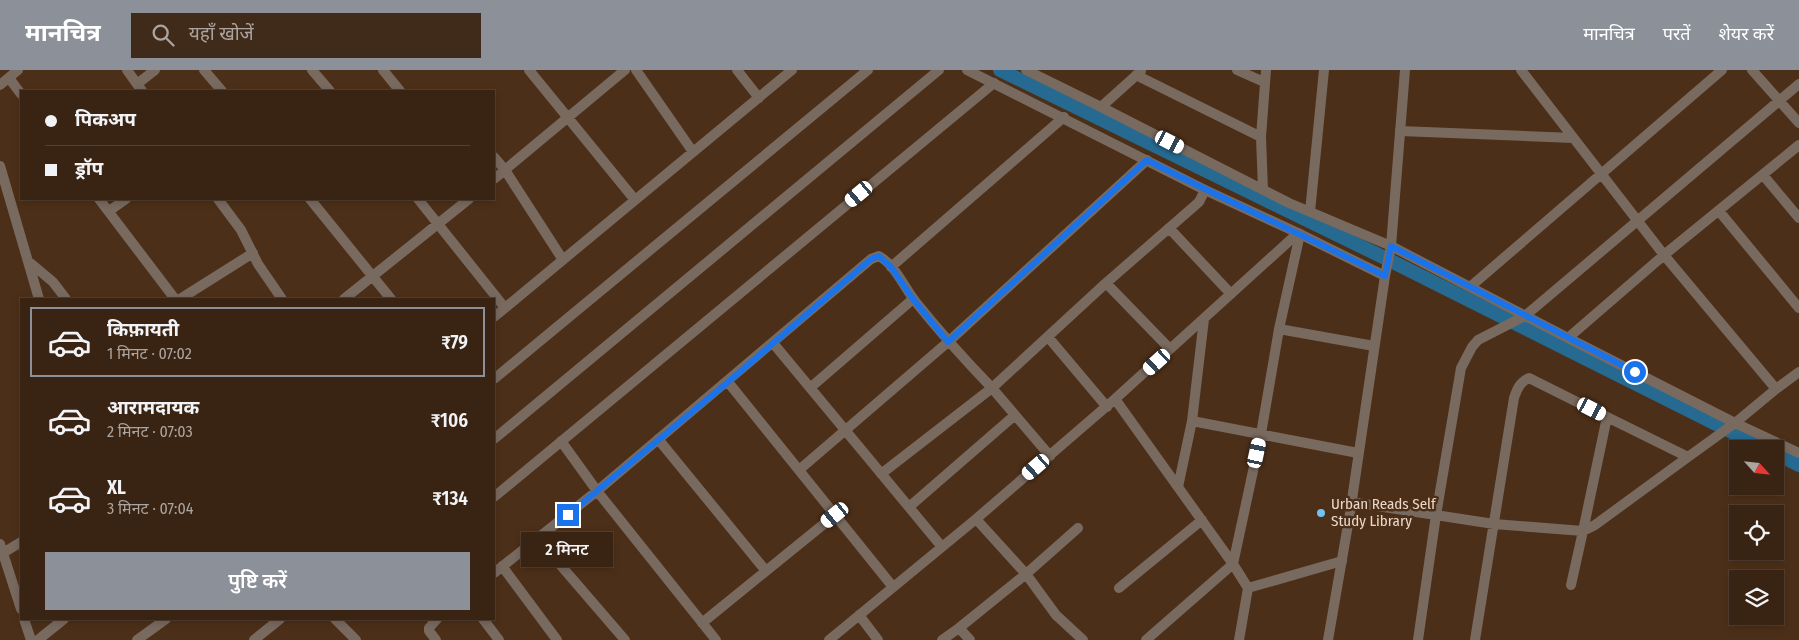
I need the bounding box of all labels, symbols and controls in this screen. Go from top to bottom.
search box [131,13,481,58]
text: मानचित्र [25,19,101,47]
icon: search [149,21,177,49]
text: यहाँ खोजें [189,22,254,45]
text: मानचित्र [1583,23,1635,45]
text: परतें [1663,23,1691,45]
text: शेयर करें [1719,23,1774,45]
text: पिकअप [75,108,136,131]
car [1153,129,1186,155]
text: ड्रॉप [75,157,103,180]
car [842,179,875,209]
text: किफ़ायती [107,318,179,341]
icon: car [47,320,92,365]
text: ₹79 [441,331,468,354]
text: 1 मिनट · 07:02 [107,344,192,363]
car [1140,346,1173,378]
route start [1624,361,1646,383]
text: आरामदायक [107,396,199,419]
car [1575,396,1608,422]
icon: car [47,398,92,443]
text: ₹106 [431,409,468,432]
text: 2 मिनट · 07:03 [107,422,193,441]
car [1246,437,1267,469]
north arrow [1729,440,1784,495]
map controls [1729,440,1784,625]
car [1019,451,1052,483]
icon: car [47,476,92,521]
text: XL [107,476,126,499]
text: ₹134 [432,487,468,510]
place label: Urban Reads Self Study Library [1331,495,1437,530]
text: 3 मिनट · 07:04 [107,499,194,518]
car [818,500,851,530]
route end [557,504,579,526]
button: locate [1729,505,1784,560]
marker: Urban Reads Self Study Library [1315,507,1327,519]
callout: 2 मिनट [522,532,614,568]
text: 2 मिनट [545,540,589,559]
button: पुष्टि करें [45,552,470,610]
button: layers [1729,570,1784,625]

